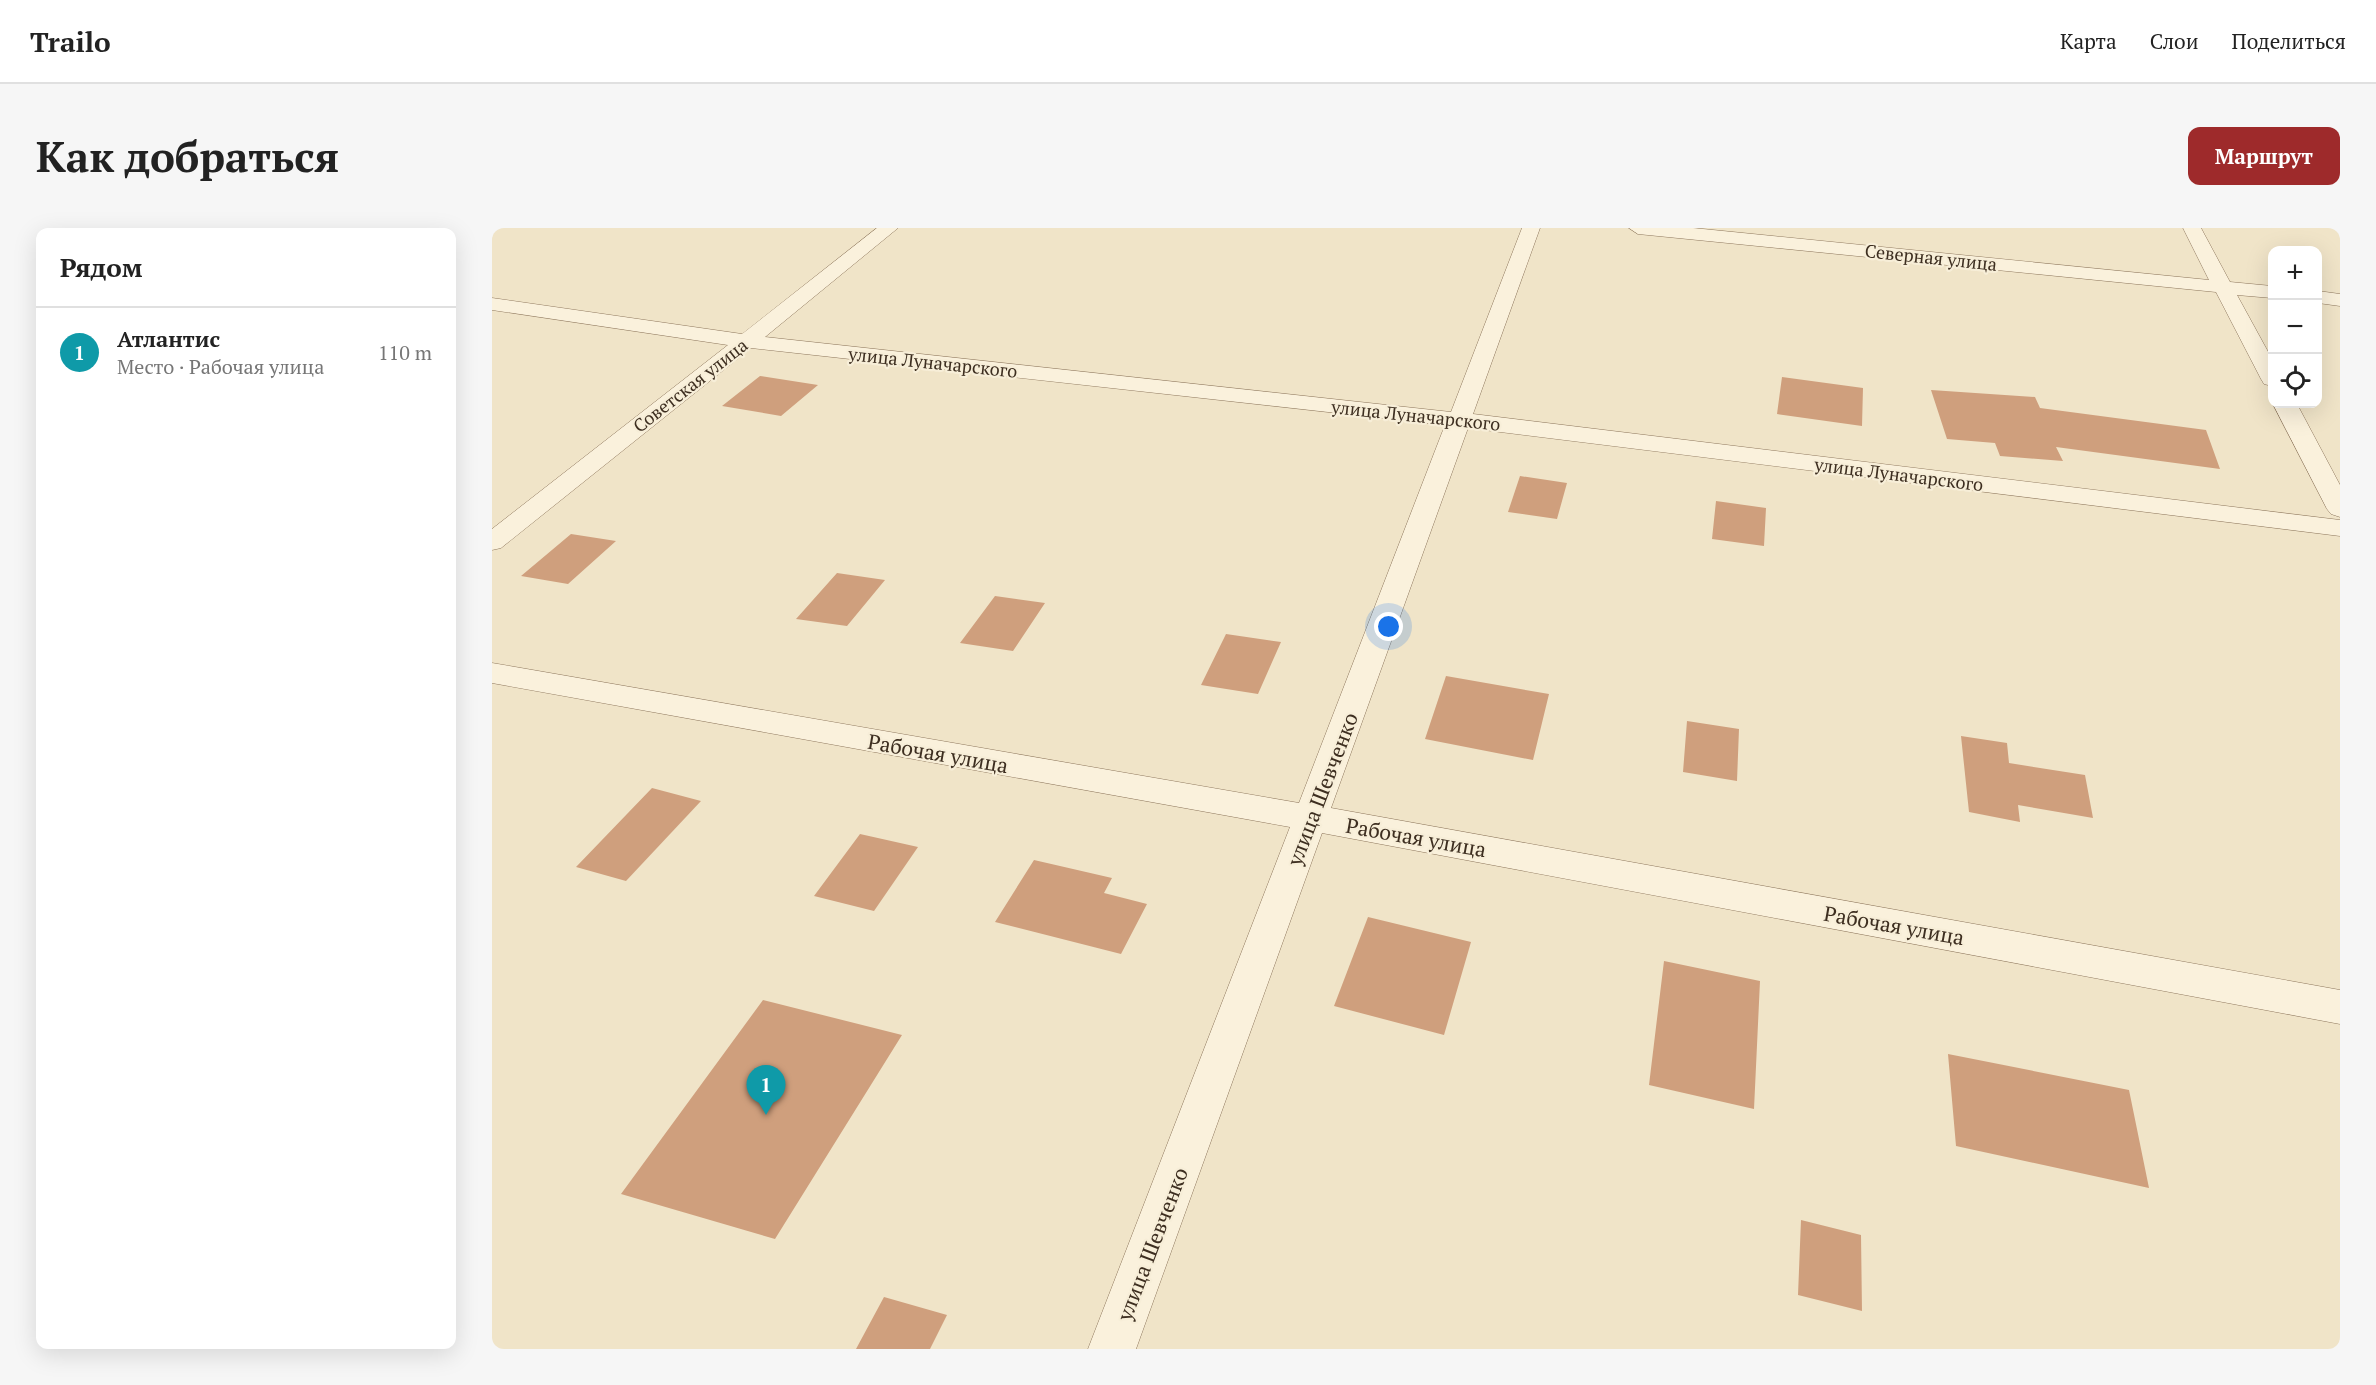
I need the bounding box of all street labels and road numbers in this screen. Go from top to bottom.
street label: Северная улица [1864,238,1998,276]
street label: Советская улица [628,333,752,437]
street label: улица Луначарского [846,341,1019,383]
street label: улица Луначарского [1329,394,1502,436]
street label: улица Луначарского [1812,452,1985,496]
street label: улица Шевченко [1280,708,1364,871]
street label: Рабочая улица [866,727,1011,779]
street label: Рабочая улица [1344,811,1489,863]
street label: Рабочая улица [1822,899,1967,951]
street label: улица Шевченко [1110,1163,1194,1326]

